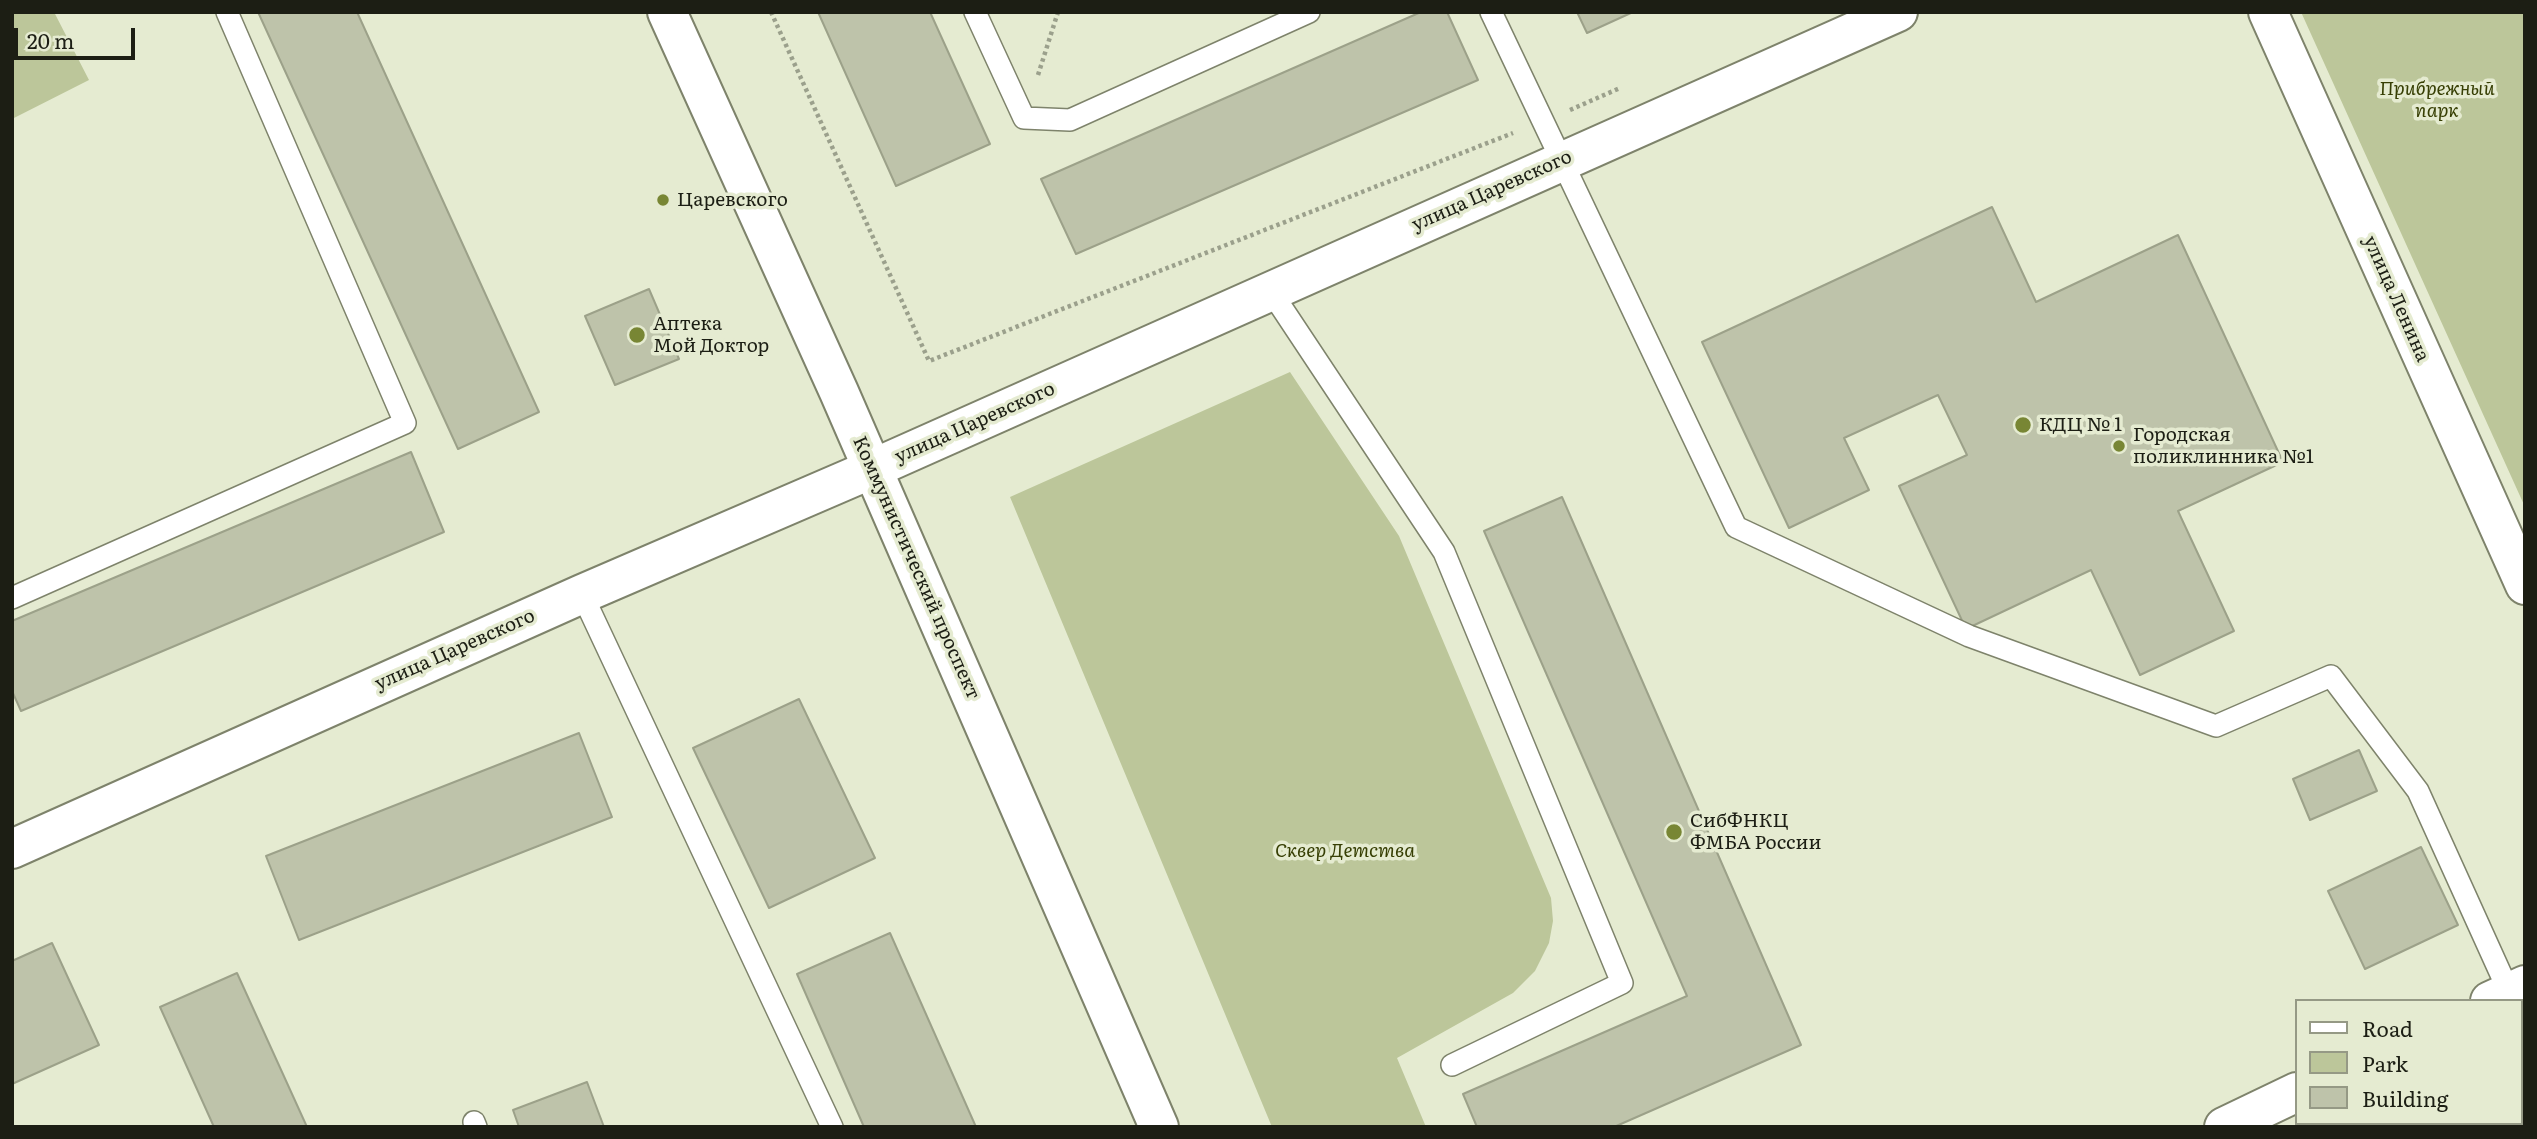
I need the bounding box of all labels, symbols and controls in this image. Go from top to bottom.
scale bar [18,14,138,58]
text: 20 m [27,24,74,55]
park label: Прибрежный парк [2379,78,2495,122]
street label: улица Царевского [1408,145,1576,237]
place label: Царевского [677,189,788,211]
marker: Царевского [655,192,671,208]
street label: улица Ленина [2358,232,2434,366]
place label: Аптека Мой Доктор [653,313,769,357]
marker: Аптека Мой Доктор [627,325,647,345]
street label: улица Царевского [891,377,1059,469]
place label: КДЦ № 1 [2039,414,2122,436]
marker: КДЦ № 1 [2013,415,2033,435]
place label: Городская поликлинника №1 [2133,424,2314,468]
street label: Коммунистический проспект [848,433,984,703]
marker: Городская поликлинника №1 [2111,438,2127,454]
street label: улица Царевского [371,604,539,696]
place label: СибФНКЦ ФМБА России [1690,810,1821,854]
marker: СибФНКЦ ФМБА России [1664,822,1684,842]
park label: Сквер Детства [1275,840,1415,862]
legend [2296,999,2523,1125]
text: Road [2362,1012,2413,1043]
text: Park [2362,1047,2408,1078]
text: Building [2362,1082,2448,1113]

